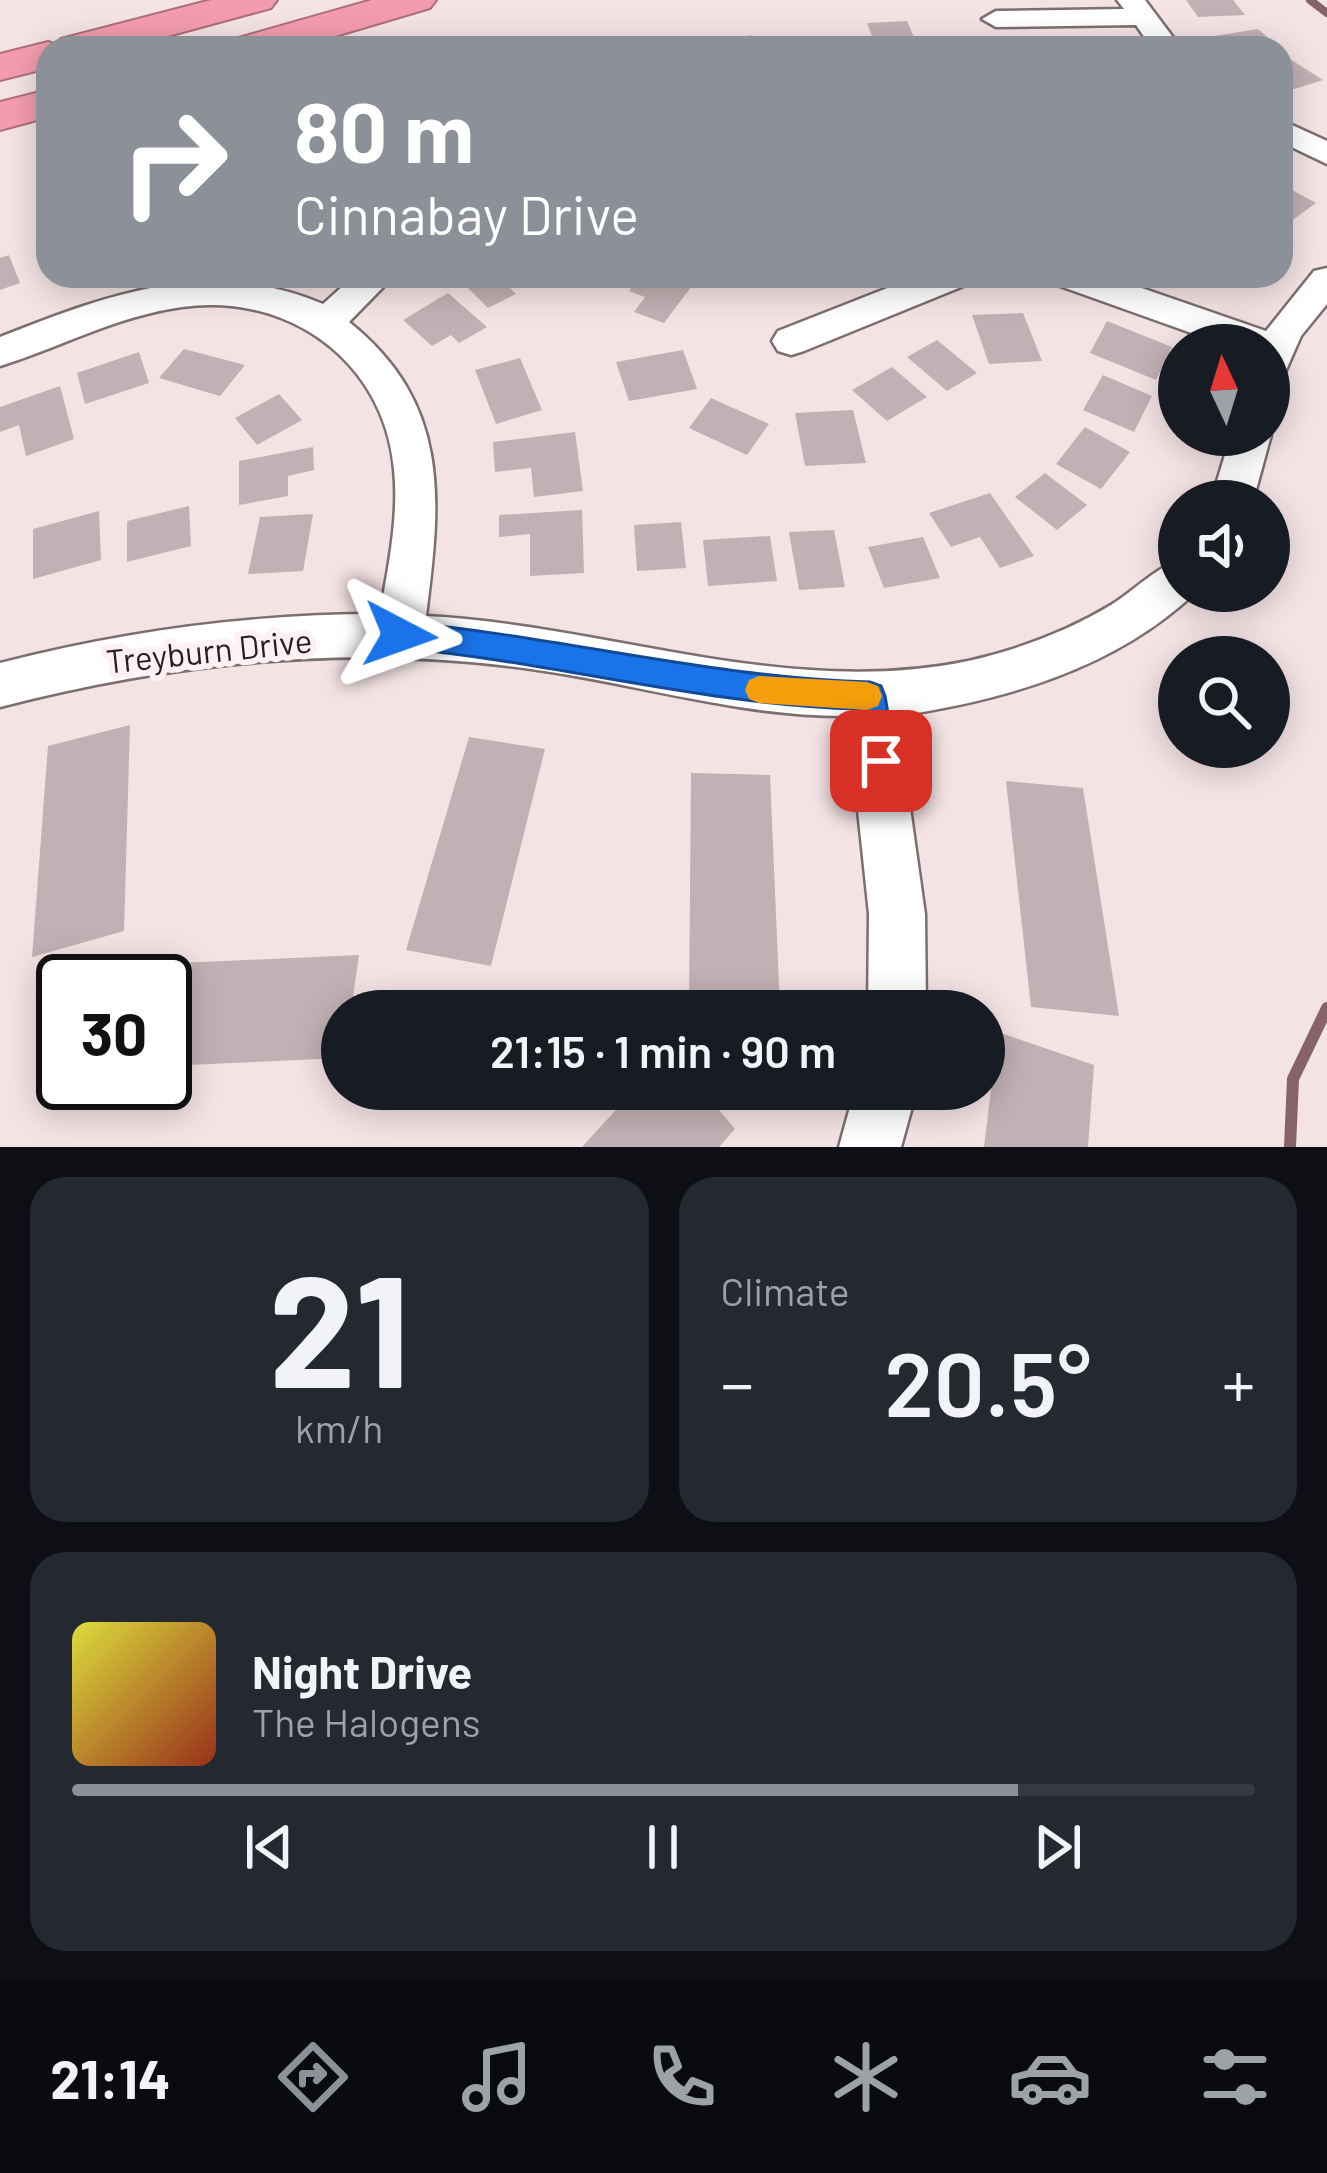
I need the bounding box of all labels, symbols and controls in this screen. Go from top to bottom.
text: 80 m [294,79,474,180]
icon: right [96,84,252,240]
text: Cinnabay Drive [294,181,639,246]
north arrow [1158,324,1290,456]
map controls [1158,324,1290,768]
button: sound [1158,480,1290,612]
position arrow [337,572,463,698]
street label: Treyburn Drive [104,619,314,681]
button: search [1158,636,1290,768]
pin [830,710,932,812]
icon: arrive [848,728,914,794]
speed limit sign: 30 [36,954,192,1110]
text: 21:15 · 1 min · 90 m [490,1023,836,1077]
text: 21 [268,1232,410,1419]
text: Climate [721,1267,850,1314]
text: 20.5° [884,1327,1091,1435]
text: − [721,1342,754,1421]
text: + [1222,1342,1255,1421]
text: km/h [295,1404,383,1451]
text: Night Drive [252,1644,472,1698]
text: The Halogens [252,1698,481,1745]
icon: previous [236,1814,302,1880]
icon: pause [630,1814,696,1880]
icon: next [1025,1814,1091,1880]
icon: directions [271,2035,355,2119]
icon: music [455,2035,539,2119]
icon: phone [640,2035,724,2119]
icon: climate [824,2035,908,2119]
icon: car [1008,2035,1092,2119]
icon: filters [1193,2035,1277,2119]
text: 21:14 [50,2045,171,2110]

